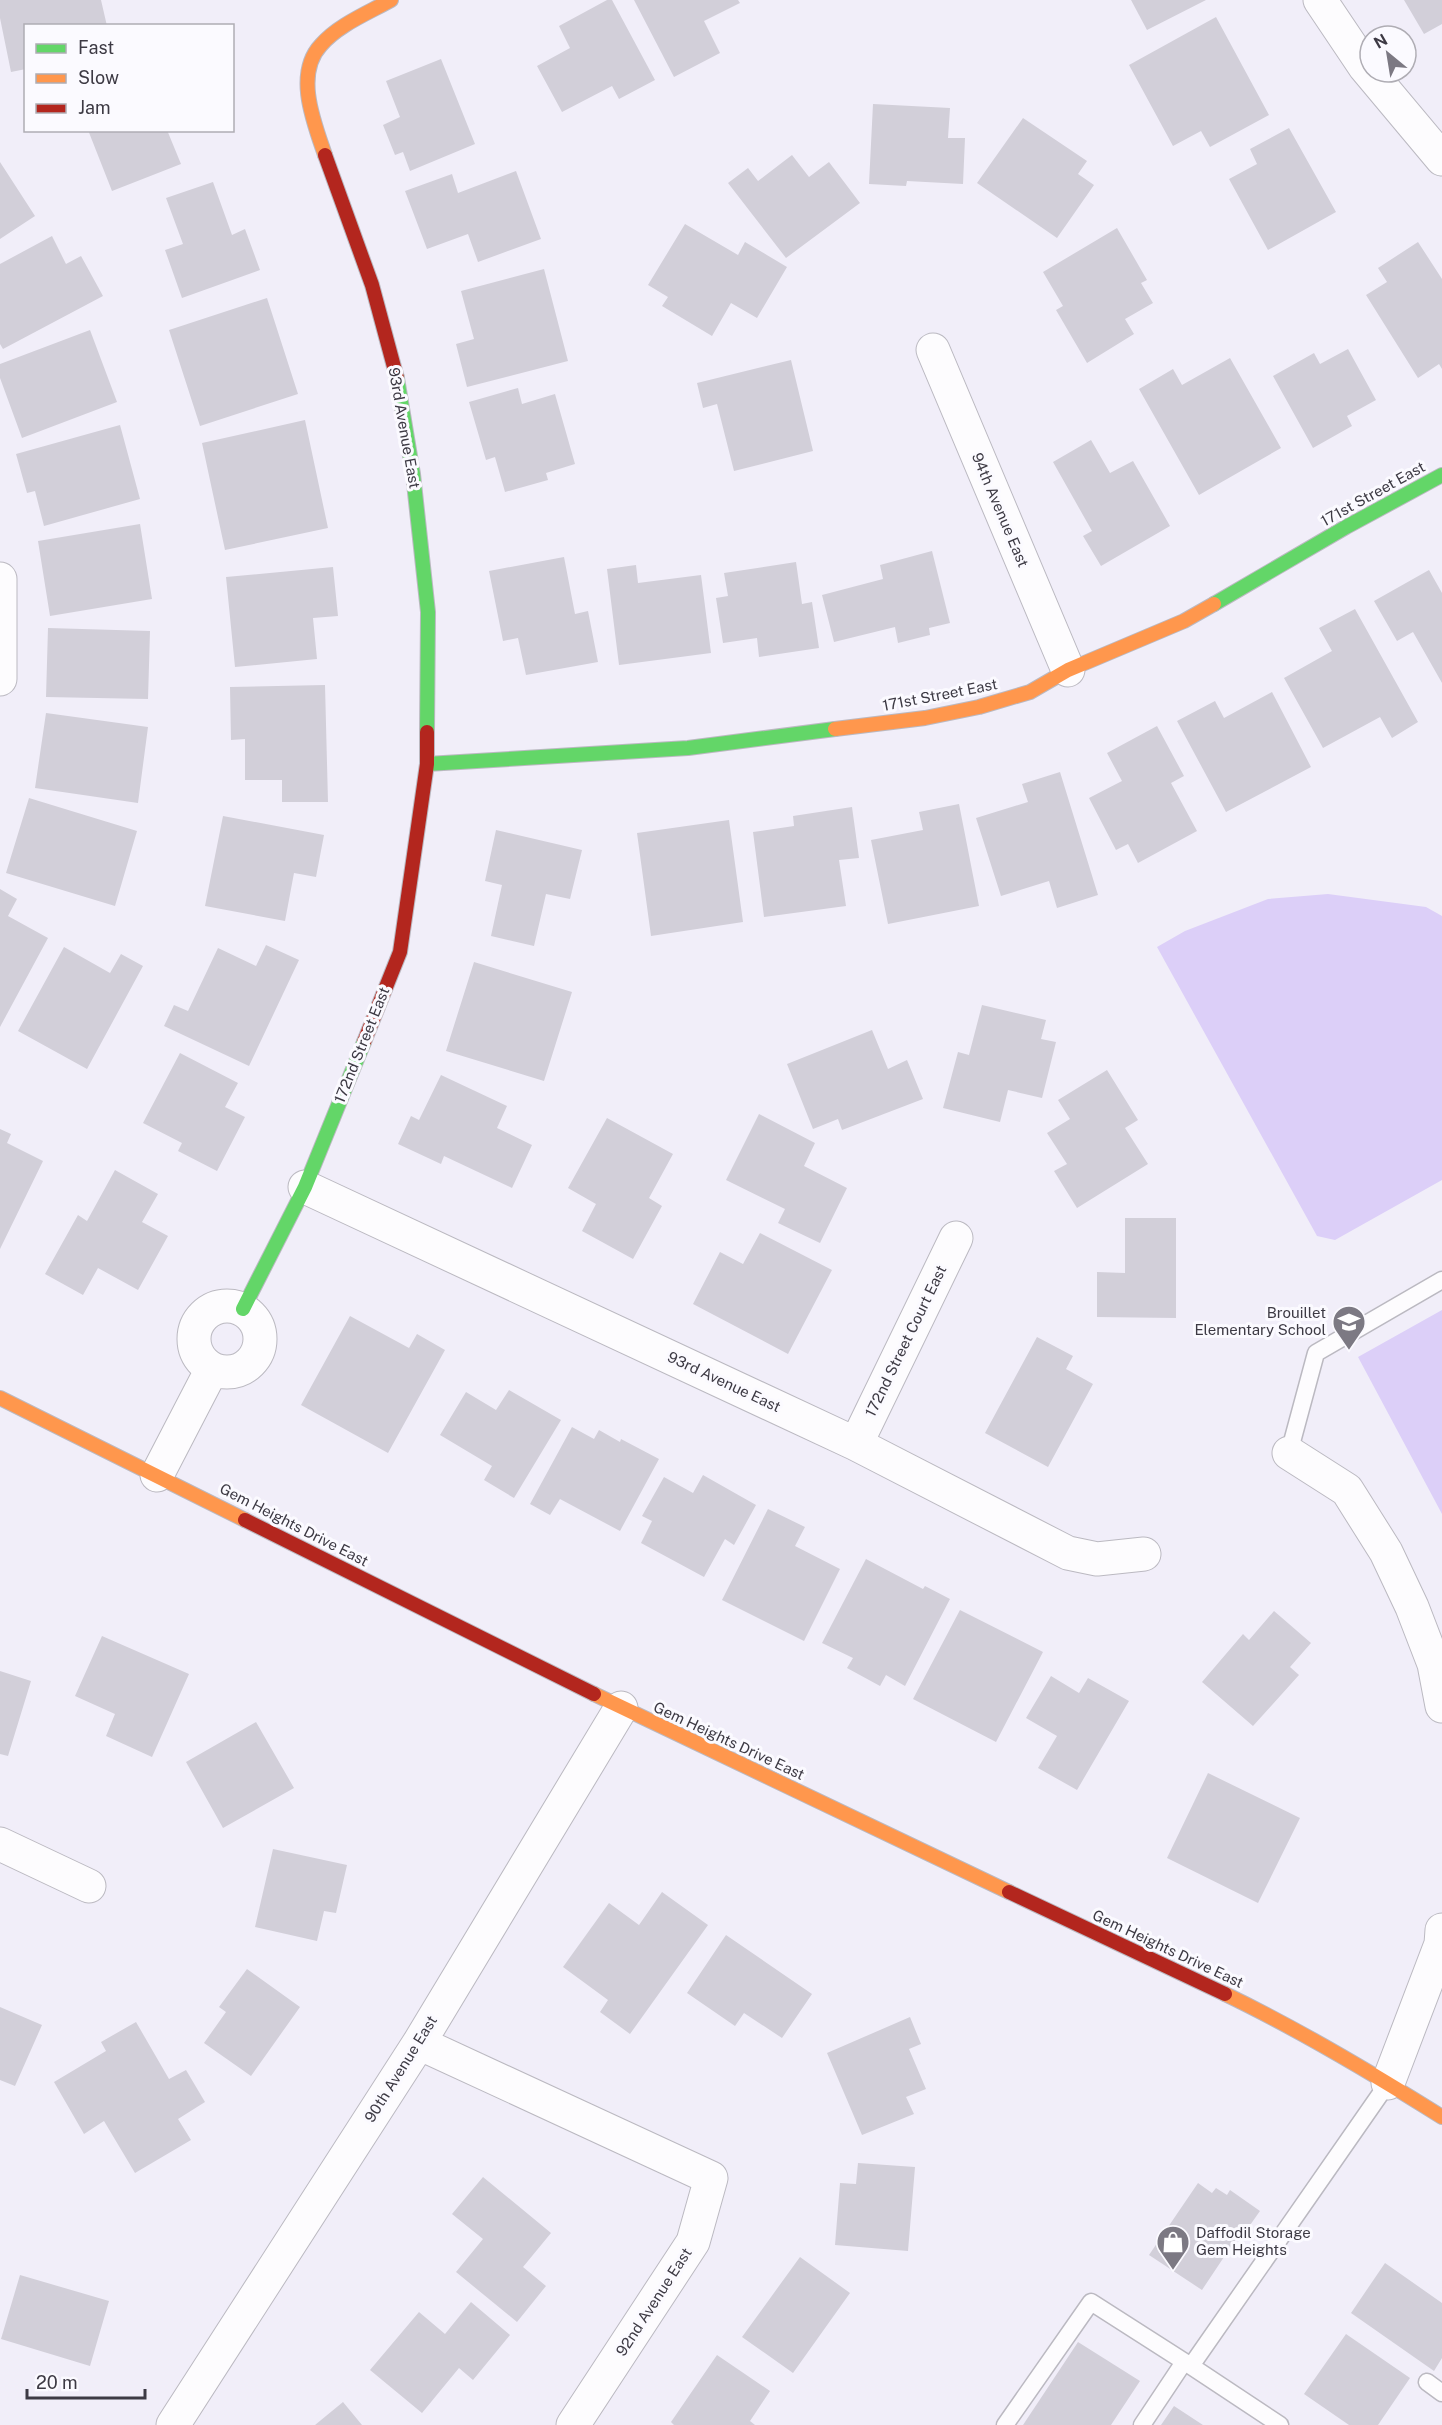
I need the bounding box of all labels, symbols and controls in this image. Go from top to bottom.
legend [24,24,234,132]
north arrow [1358,24,1418,84]
text: N [1371,30,1391,53]
text: Fast [78,37,114,58]
text: Slow [78,67,119,88]
text: Jam [78,97,111,118]
street label: 93rd Avenue East [385,366,424,490]
street label: 94th Avenue East [969,450,1032,570]
street label: 171st Street East [1318,458,1428,529]
street label: 171st Street East [881,675,999,714]
street label: 172nd Street East [331,984,393,1105]
street label: 172nd Street Court East [861,1262,950,1419]
place label: Brouillet Elementary School [1194,1304,1326,1338]
school or university icon: Brouillet Elementary School [1331,1304,1367,1351]
street label: 93rd Avenue East [665,1348,784,1415]
street label: Gem Heights Drive East [217,1480,371,1570]
street label: Gem Heights Drive East [651,1698,807,1783]
street label: Gem Heights Drive East [1090,1906,1246,1991]
street label: 90th Avenue East [361,2012,440,2125]
shop icon: Daffodil Storage Gem Heights [1155,2224,1191,2271]
place label: Daffodil Storage Gem Heights [1196,2224,1311,2258]
street label: 92nd Avenue East [612,2244,695,2359]
scale bar [27,2362,146,2400]
text: 20 m [36,2372,78,2393]

